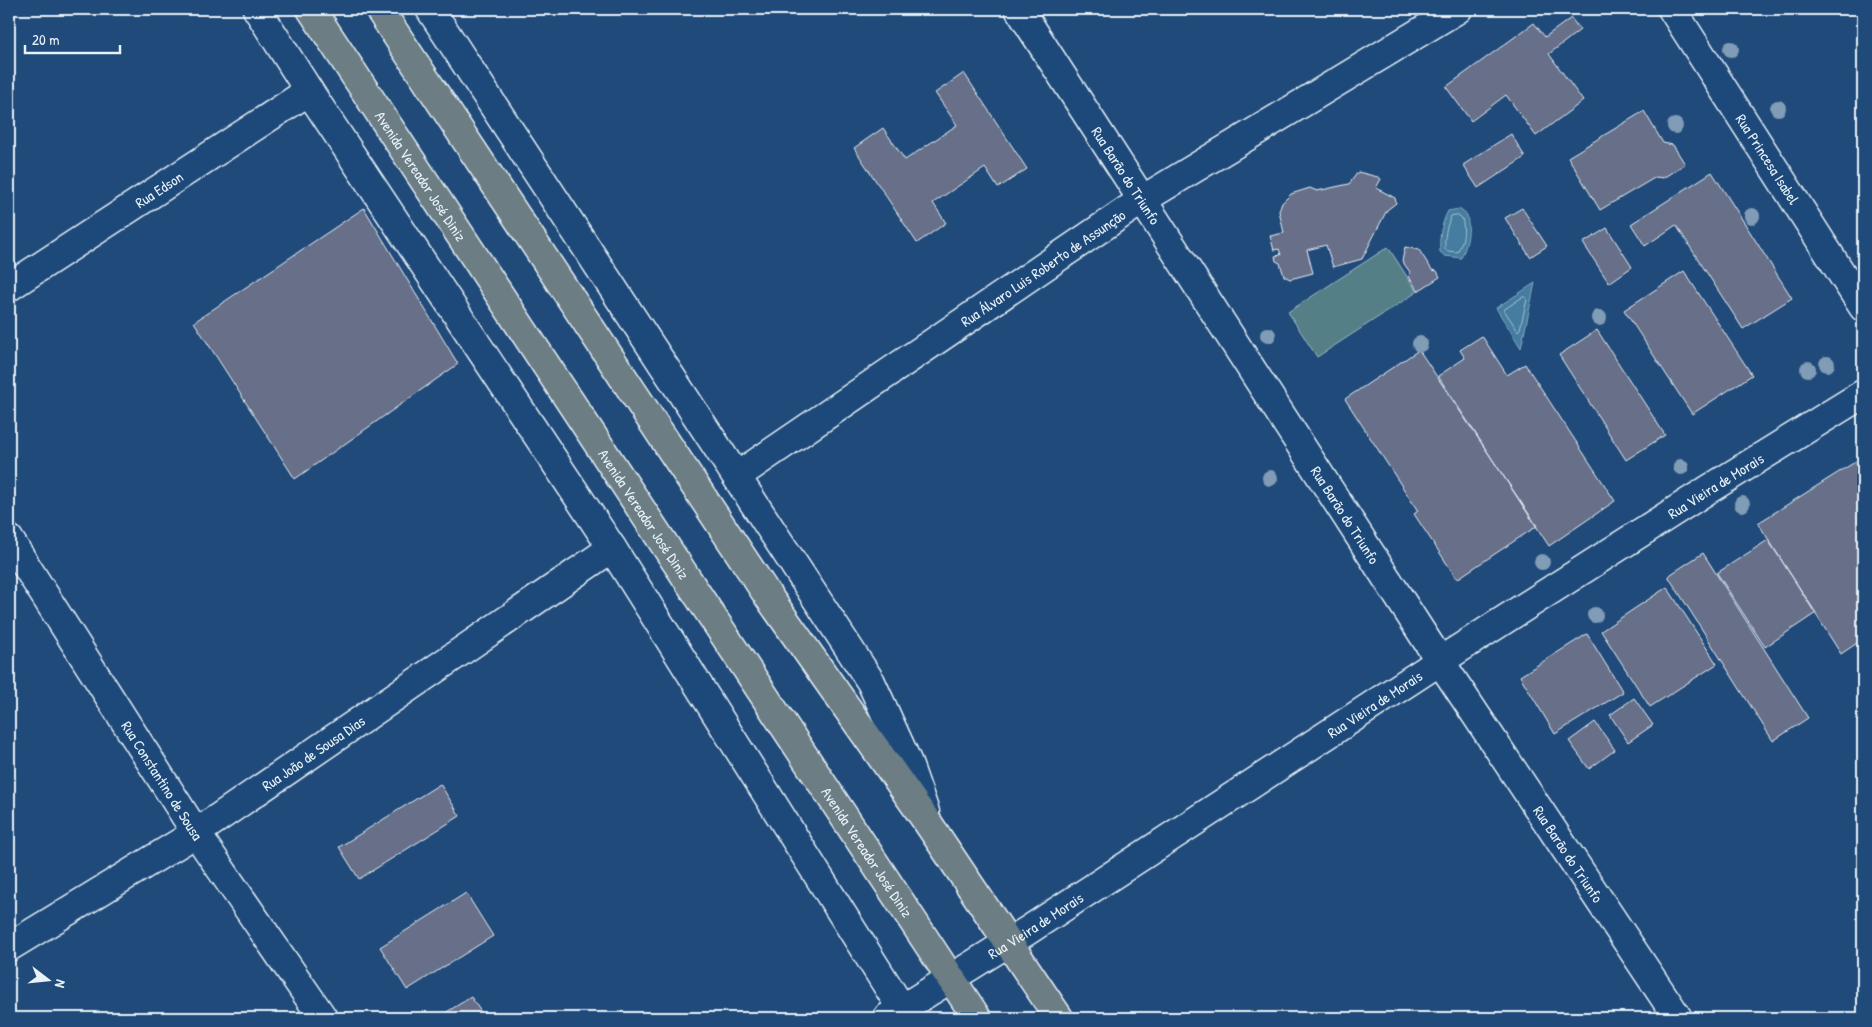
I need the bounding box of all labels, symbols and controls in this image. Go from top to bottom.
scale bar [25,22,120,54]
text: 20 m [32,29,59,50]
street label: Avenida Vereador José Diniz [371,107,472,246]
street label: Rua Princesa Isabel [1731,110,1805,208]
street label: Rua Barão do Triunfo [1087,122,1166,228]
street label: Rua Edson [131,166,187,212]
street label: Rua Álvaro Luis Roberto de Assunção [956,204,1129,331]
street label: Avenida Vereador José Diniz [594,445,695,584]
street label: Rua Vieira de Morais [1663,447,1768,523]
street label: Rua Barão do Triunfo [1306,462,1385,568]
street label: Rua Vieira de Morais [1323,665,1426,743]
street label: Rua João de Sousa Dias [257,710,369,796]
street label: Rua Constantino de Sousa [117,717,208,844]
street label: Avenida Vereador José Diniz [817,783,918,922]
street label: Rua Barão do Triunfo [1529,801,1609,907]
street label: Rua Vieira de Morais [984,887,1087,963]
north arrow [22,954,72,1004]
text: N [51,978,71,990]

